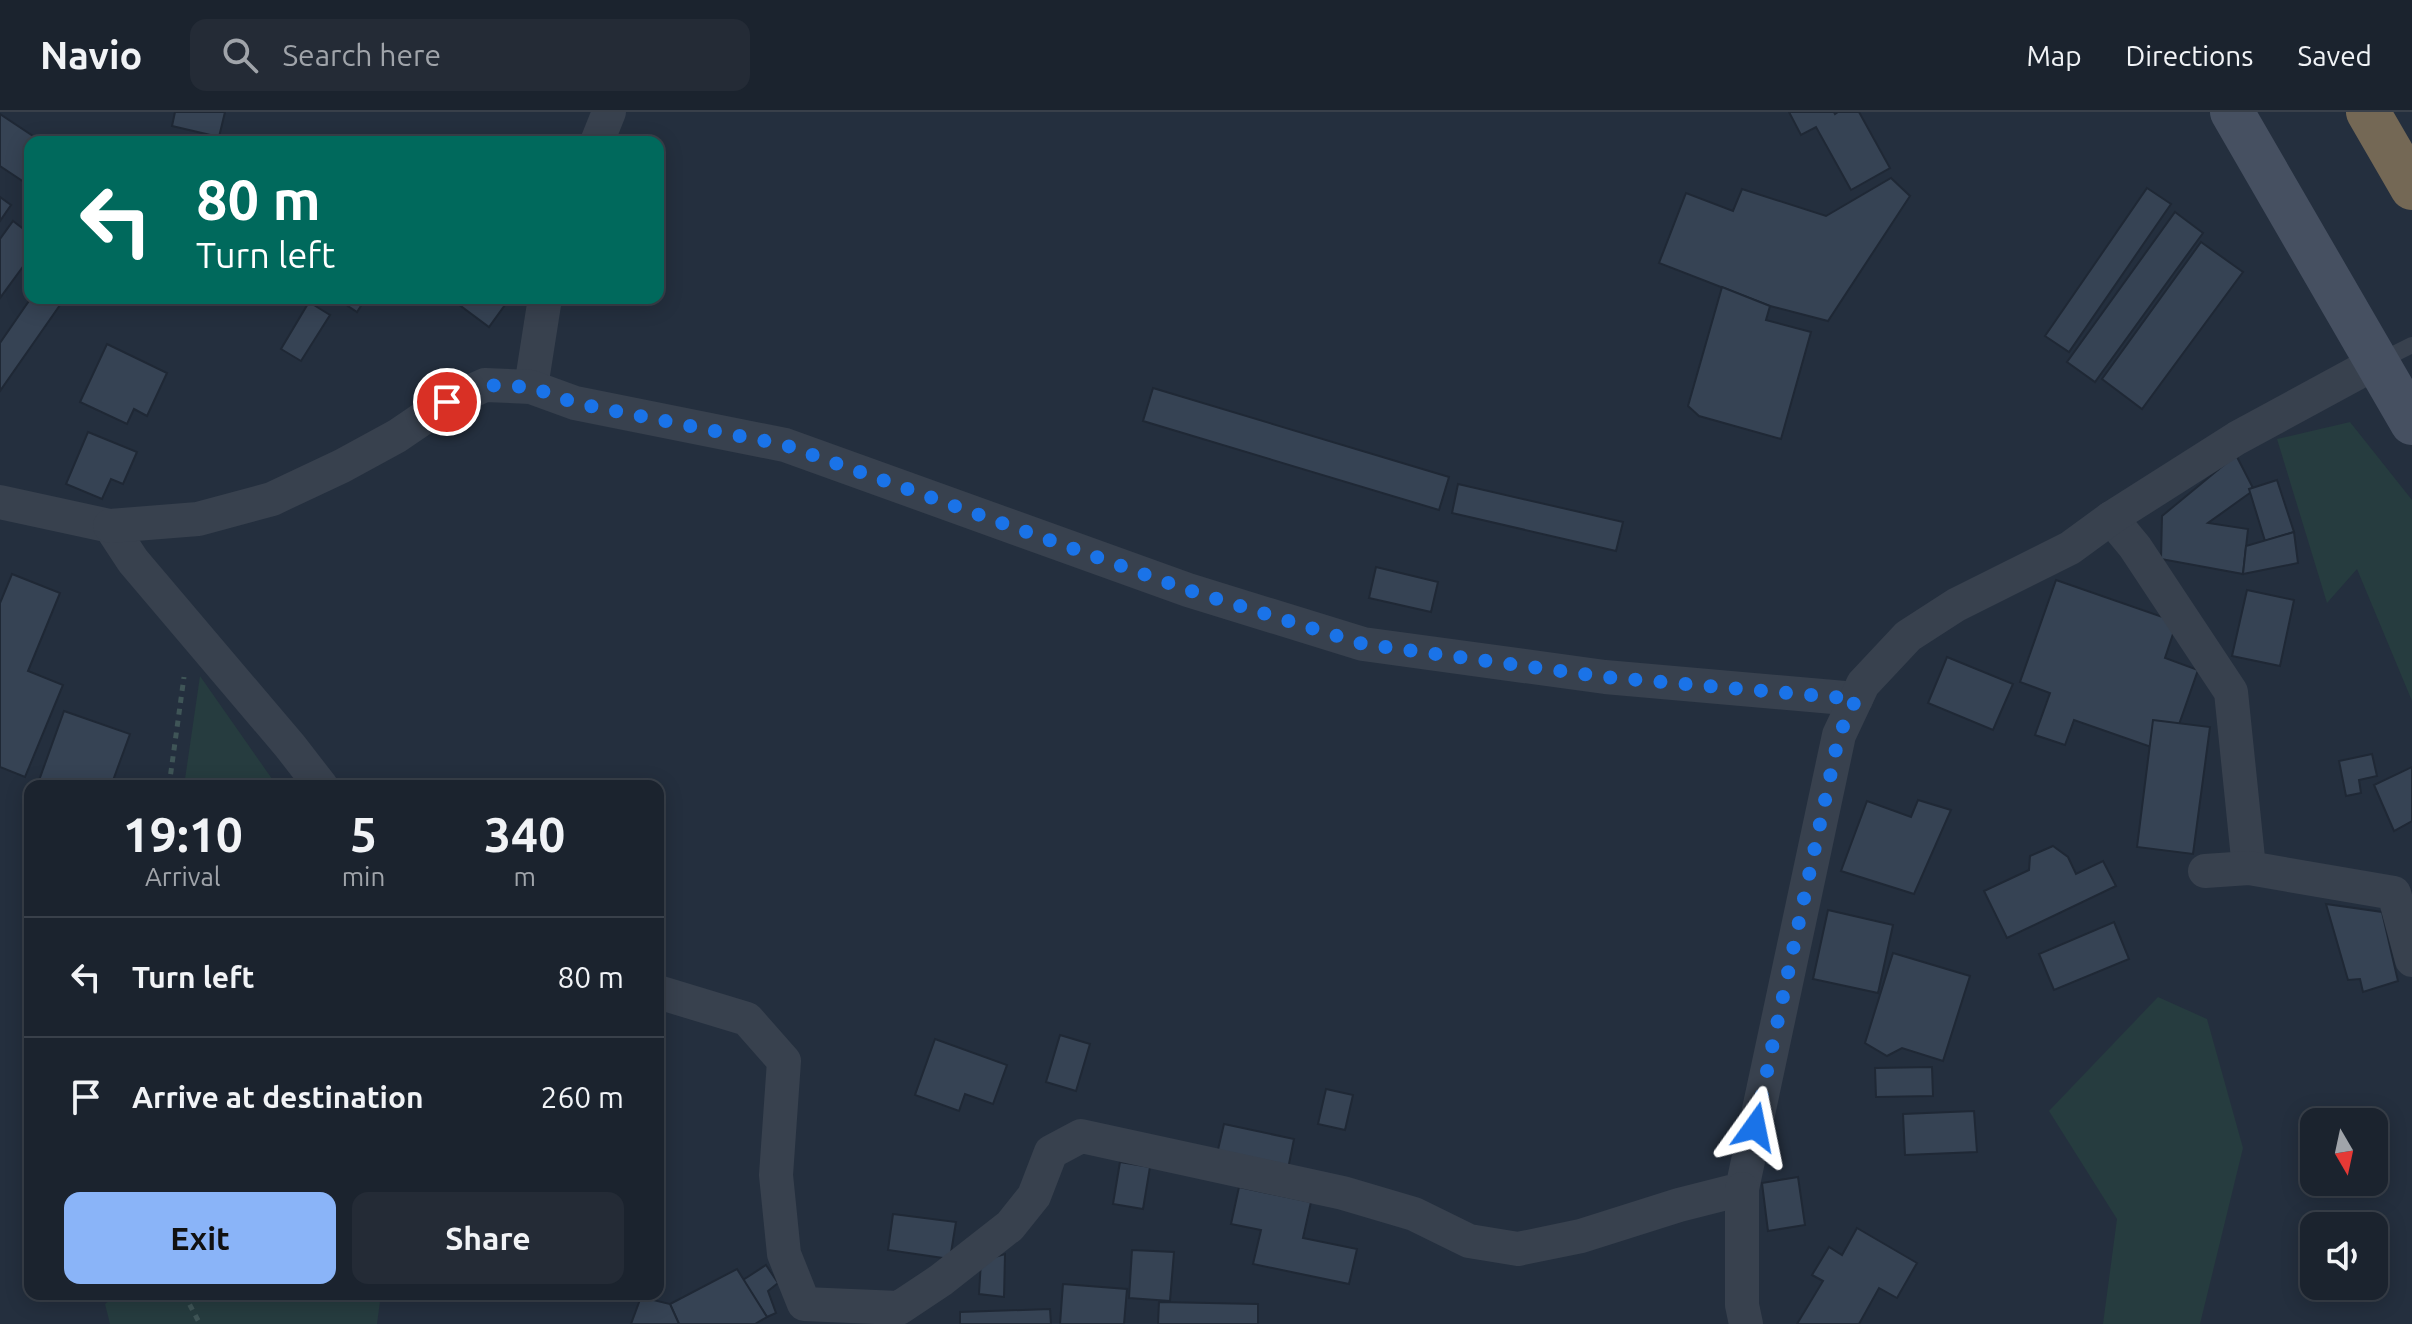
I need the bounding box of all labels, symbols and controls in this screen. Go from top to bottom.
search box [190,19,750,91]
icon: search [218,33,262,77]
text: Navio [40,34,142,76]
text: Search here [282,38,441,72]
text: Map [2026,40,2082,71]
text: Directions [2126,40,2253,71]
text: Saved [2297,40,2372,71]
icon: left [64,168,168,272]
text: 80 m [196,168,321,231]
text: Turn left [196,234,335,275]
pin [413,368,481,436]
icon: arrive [425,380,469,424]
text: 19:10 [123,807,243,861]
text: 5 [350,807,377,861]
text: 340 [484,807,565,861]
text: Arrival [145,862,221,891]
text: min [342,862,385,891]
text: m [513,862,536,891]
icon: left [64,955,108,999]
text: Turn left [132,960,254,994]
text: 80 m [557,960,624,994]
icon: arrive [64,1075,108,1119]
text: Arrive at destination [132,1080,424,1114]
text: 260 m [540,1080,624,1114]
position arrow [1713,1085,1797,1169]
north arrow [2300,1108,2388,1196]
map controls [2300,1108,2388,1300]
button: Exit [64,1192,336,1284]
button: Share [352,1192,624,1284]
button: sound [2300,1212,2388,1300]

